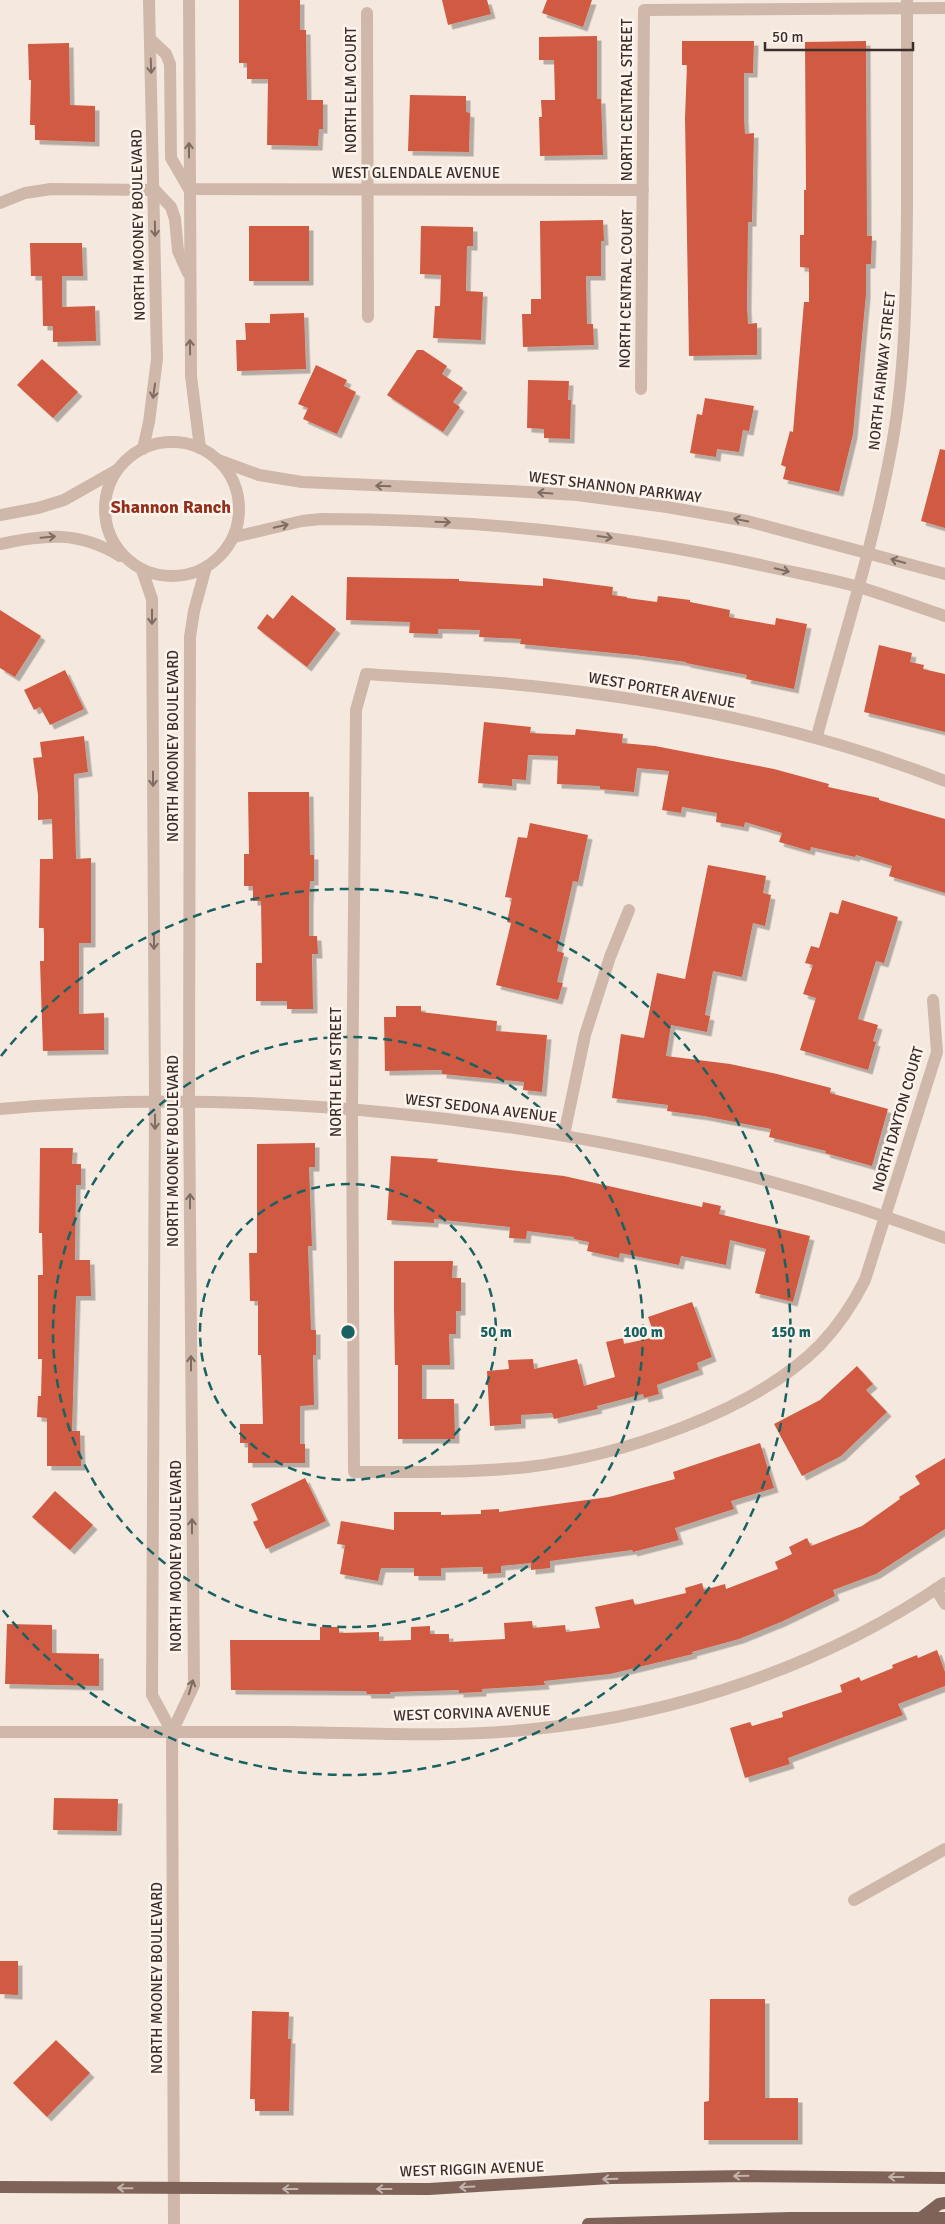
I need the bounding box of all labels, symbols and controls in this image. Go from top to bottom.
street label: NORTH CENTRAL STREET [618,18,636,181]
scale bar [765,20,912,52]
street label: NORTH ELM COURT [342,26,360,153]
text: 50 m [772,28,803,46]
one-way arrow [146,58,156,74]
street label: NORTH MOONEY BOULEVARD [127,129,149,321]
one-way arrow [184,142,194,158]
street label: WEST GLENDALE AVENUE [332,164,500,182]
street label: NORTH CENTRAL COURT [616,209,636,369]
one-way arrow [150,220,160,236]
street label: NORTH FAIRWAY STREET [865,290,899,451]
one-way arrow [185,340,195,356]
one-way arrow [149,383,159,399]
street label: WEST SHANNON PARKWAY [527,467,703,507]
one-way arrow [375,481,392,491]
one-way arrow [537,488,553,498]
district label: Shannon Ranch [111,496,231,518]
one-way arrow [733,515,749,525]
one-way arrow [435,517,451,526]
one-way arrow [273,521,289,530]
one-way arrow [40,532,56,542]
one-way arrow [597,533,613,543]
one-way arrow [891,555,907,565]
one-way arrow [774,566,790,575]
one-way arrow [147,608,157,624]
street label: NORTH MOONEY BOULEVARD [164,650,182,842]
street label: WEST PORTER AVENUE [587,668,737,712]
one-way arrow [148,770,158,787]
one-way arrow [149,933,159,949]
street label: NORTH ELM STREET [327,1006,345,1137]
street label: NORTH DAYTON COURT [869,1044,928,1194]
street label: NORTH MOONEY BOULEVARD [164,1055,182,1247]
street label: WEST SEDONA AVENUE [404,1090,558,1126]
one-way arrow [150,1113,160,1129]
one-way arrow [185,1193,195,1209]
centre of rings [339,1323,357,1341]
text: 50 m [480,1323,512,1341]
text: 100 m [623,1323,663,1341]
text: 150 m [771,1323,811,1341]
one-way arrow [186,1355,196,1372]
street label: NORTH MOONEY BOULEVARD [167,1460,185,1652]
one-way arrow [187,1518,197,1534]
one-way arrow [187,1680,197,1696]
street label: WEST CORVINA AVENUE [393,1701,551,1725]
street label: NORTH MOONEY BOULEVARD [148,1882,166,2074]
street label: WEST RIGGIN AVENUE [399,2157,545,2181]
one-way arrow [733,2171,750,2181]
one-way arrow [889,2172,905,2182]
one-way arrow [602,2174,618,2183]
one-way arrow [459,2182,475,2192]
one-way arrow [117,2183,133,2193]
one-way arrow [282,2184,298,2194]
one-way arrow [376,2184,392,2194]

